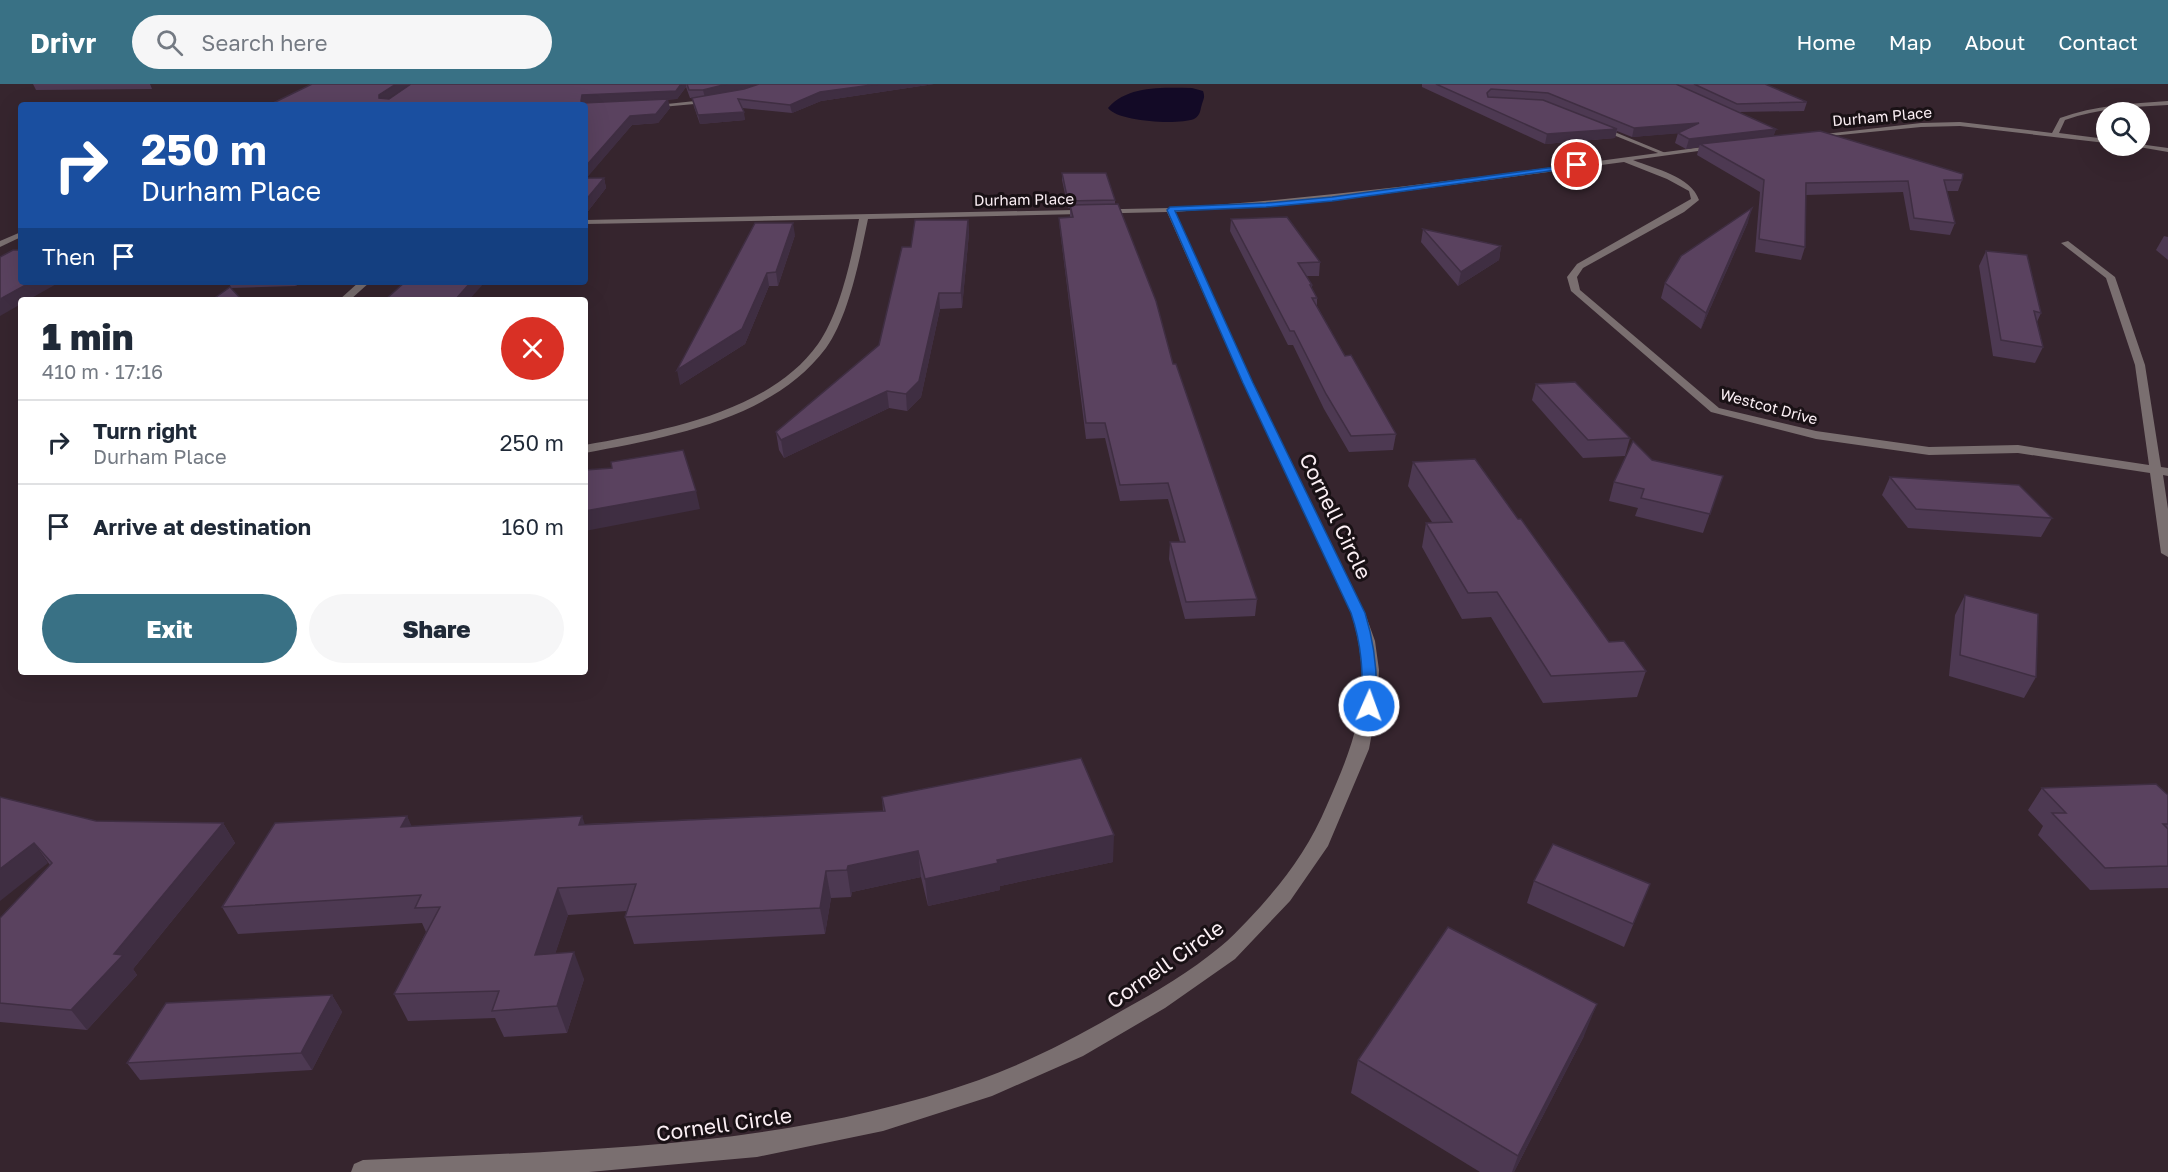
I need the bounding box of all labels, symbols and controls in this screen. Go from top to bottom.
search box [132,15,552,69]
text: Drivr [30,26,96,59]
icon: search [153,26,186,59]
text: Search here [201,29,327,56]
text: Home [1796,29,1856,55]
text: Map [1889,29,1932,55]
text: About [1965,29,2025,55]
text: Contact [2058,29,2138,55]
map controls [2096,102,2150,156]
button: search [2096,102,2150,156]
street label: Durham Place [1831,103,1933,129]
text: 250 m [141,124,267,174]
icon: right [42,126,120,204]
pin [1551,139,1602,190]
icon: arrive [1560,148,1593,181]
text: Durham Place [141,175,321,207]
street label: Durham Place [974,189,1075,209]
icon: arrive [107,240,140,273]
text: Then [42,243,95,270]
text: 1 min [42,315,133,358]
button: close [501,317,564,380]
text: 410 m · 17:16 [42,359,163,383]
street label: Westcot Drive [1718,384,1820,428]
text: Turn right [93,417,197,444]
icon: right [42,426,75,459]
text: 250 m [500,429,564,456]
text: Durham Place [93,444,227,468]
street label: Cornell Circle [1294,449,1378,583]
icon: arrive [42,510,75,543]
text: Arrive at destination [93,513,311,540]
text: 160 m [501,513,564,540]
button: Exit [42,594,297,663]
button: Share [309,594,564,663]
position arrow [1337,674,1401,738]
street label: Cornell Circle [1101,914,1229,1014]
street label: Cornell Circle [654,1102,794,1146]

